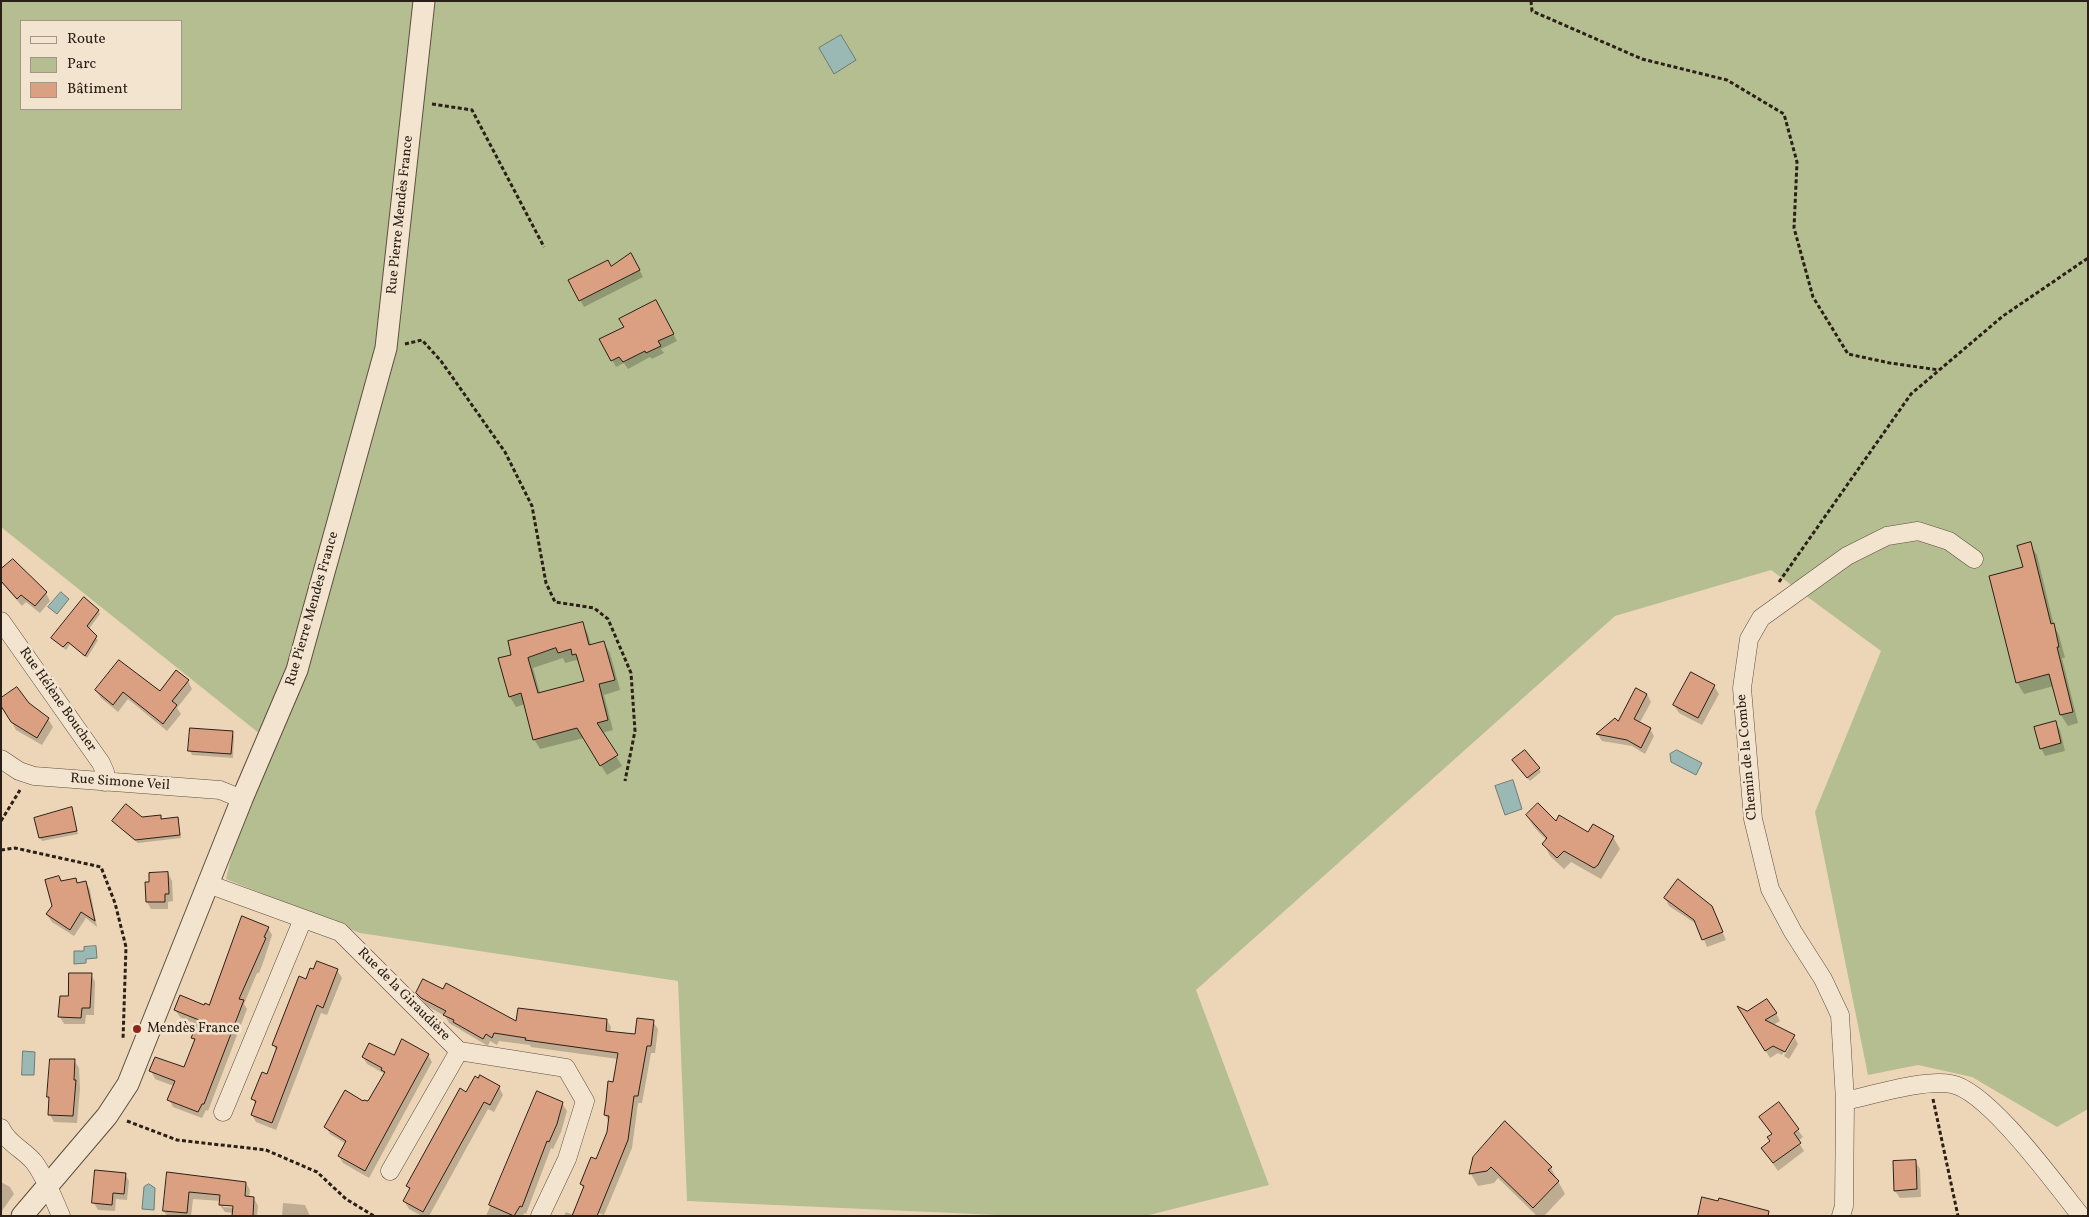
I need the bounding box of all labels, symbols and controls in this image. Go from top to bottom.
legend [20,20,182,110]
text: Route [67,29,106,50]
text: Parc [67,54,96,75]
text: Bâtiment [67,79,128,100]
street label: Rue Pierre Mendès France [384,135,418,295]
street label: Rue Pierre Mendès France [283,530,343,688]
street label: Rue Hélène Boucher [15,645,99,755]
street label: Chemin de la Combe [1734,693,1762,821]
street label: Rue Simone Veil [70,771,170,795]
street label: Rue de la Giraudière [353,945,453,1045]
place label: Mendès France [147,1021,240,1037]
marker: Mendès France [131,1023,143,1035]

